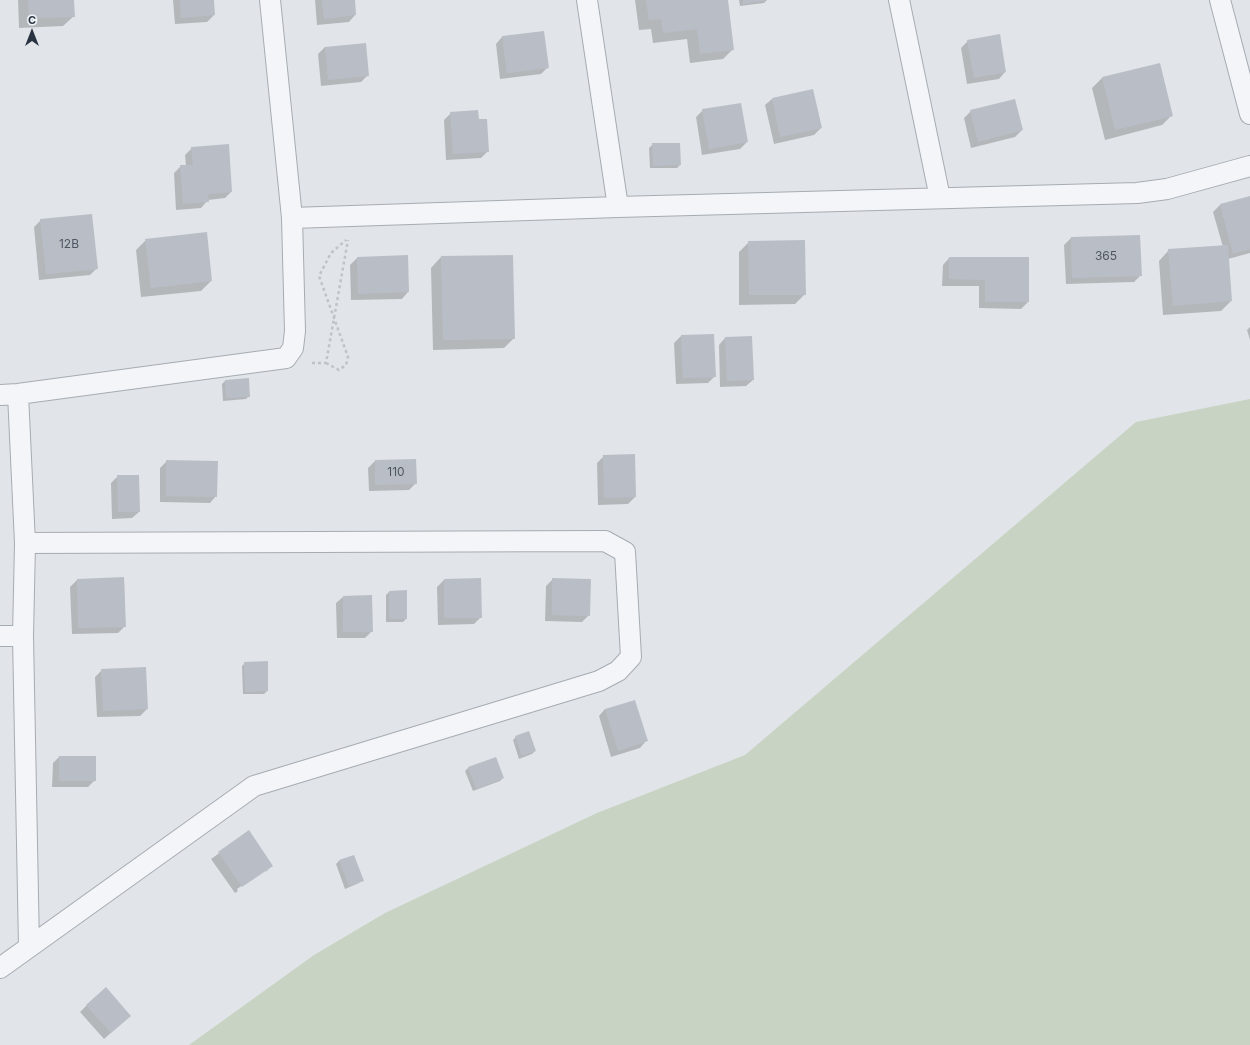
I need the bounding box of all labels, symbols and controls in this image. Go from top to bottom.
north arrow [12,12,52,52]
text: С [28,13,36,27]
house number: 12В [59,237,79,251]
house number: 365 [1095,249,1117,263]
house number: 110 [387,465,405,479]

